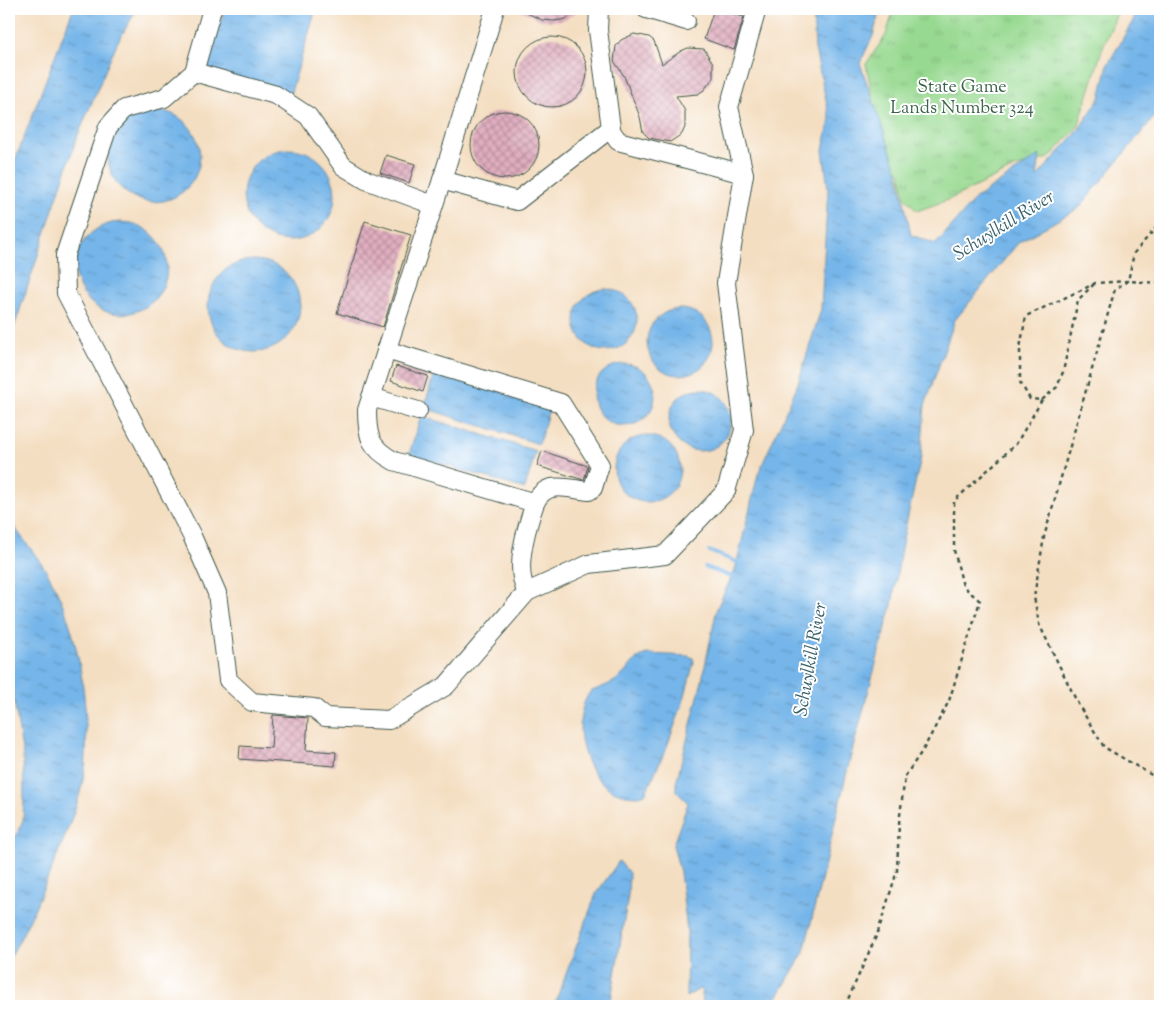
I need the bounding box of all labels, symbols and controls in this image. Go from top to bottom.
park label: State Game Lands Number 324 [890,75,1034,122]
water label: Schuylkill River [948,184,1061,268]
water label: Schuylkill River [788,600,835,718]

